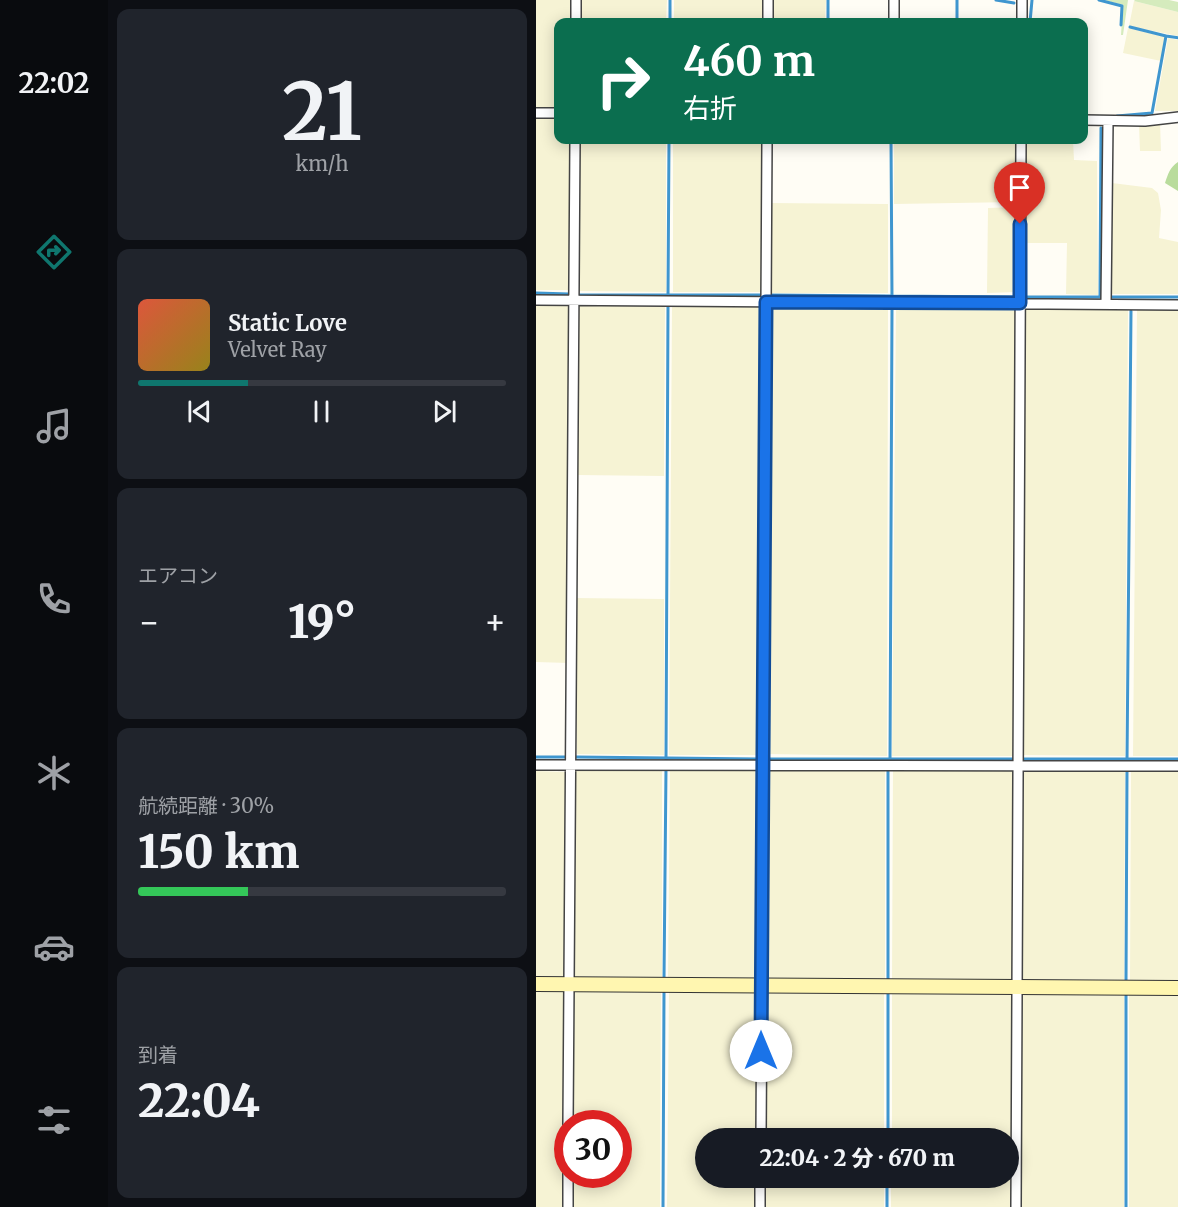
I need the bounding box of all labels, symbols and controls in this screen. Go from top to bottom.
text: 460 m [683,35,815,87]
icon: right [584,42,662,120]
text: 21 [282,63,362,161]
text: 22:02 [19,66,89,100]
text: 右折 [683,91,737,125]
text: km/h [296,151,348,176]
pin [994,162,1045,224]
icon: arrive [1003,171,1036,204]
icon: directions [33,231,75,273]
text: Static Love [228,309,347,337]
text: Velvet Ray [228,337,327,362]
icon: previous [183,395,216,428]
icon: pause [305,395,338,428]
icon: next [428,395,461,428]
icon: music [33,405,75,447]
text: エアコン [138,563,218,588]
icon: phone [33,578,75,620]
text: 19° [288,594,356,650]
text: − [138,602,160,643]
text: + [484,602,506,643]
icon: climate [33,752,75,794]
text: 航続距離 · 30% [138,793,274,818]
text: 150 km [138,824,299,880]
icon: car [33,926,75,968]
position arrow [729,1019,793,1083]
text: 到着 [138,1042,178,1067]
text: 22:04 [138,1073,260,1129]
icon: filters [33,1099,75,1141]
speed limit sign: 30 [554,1110,632,1188]
text: 22:04 · 2 分 · 670 m [759,1144,955,1172]

